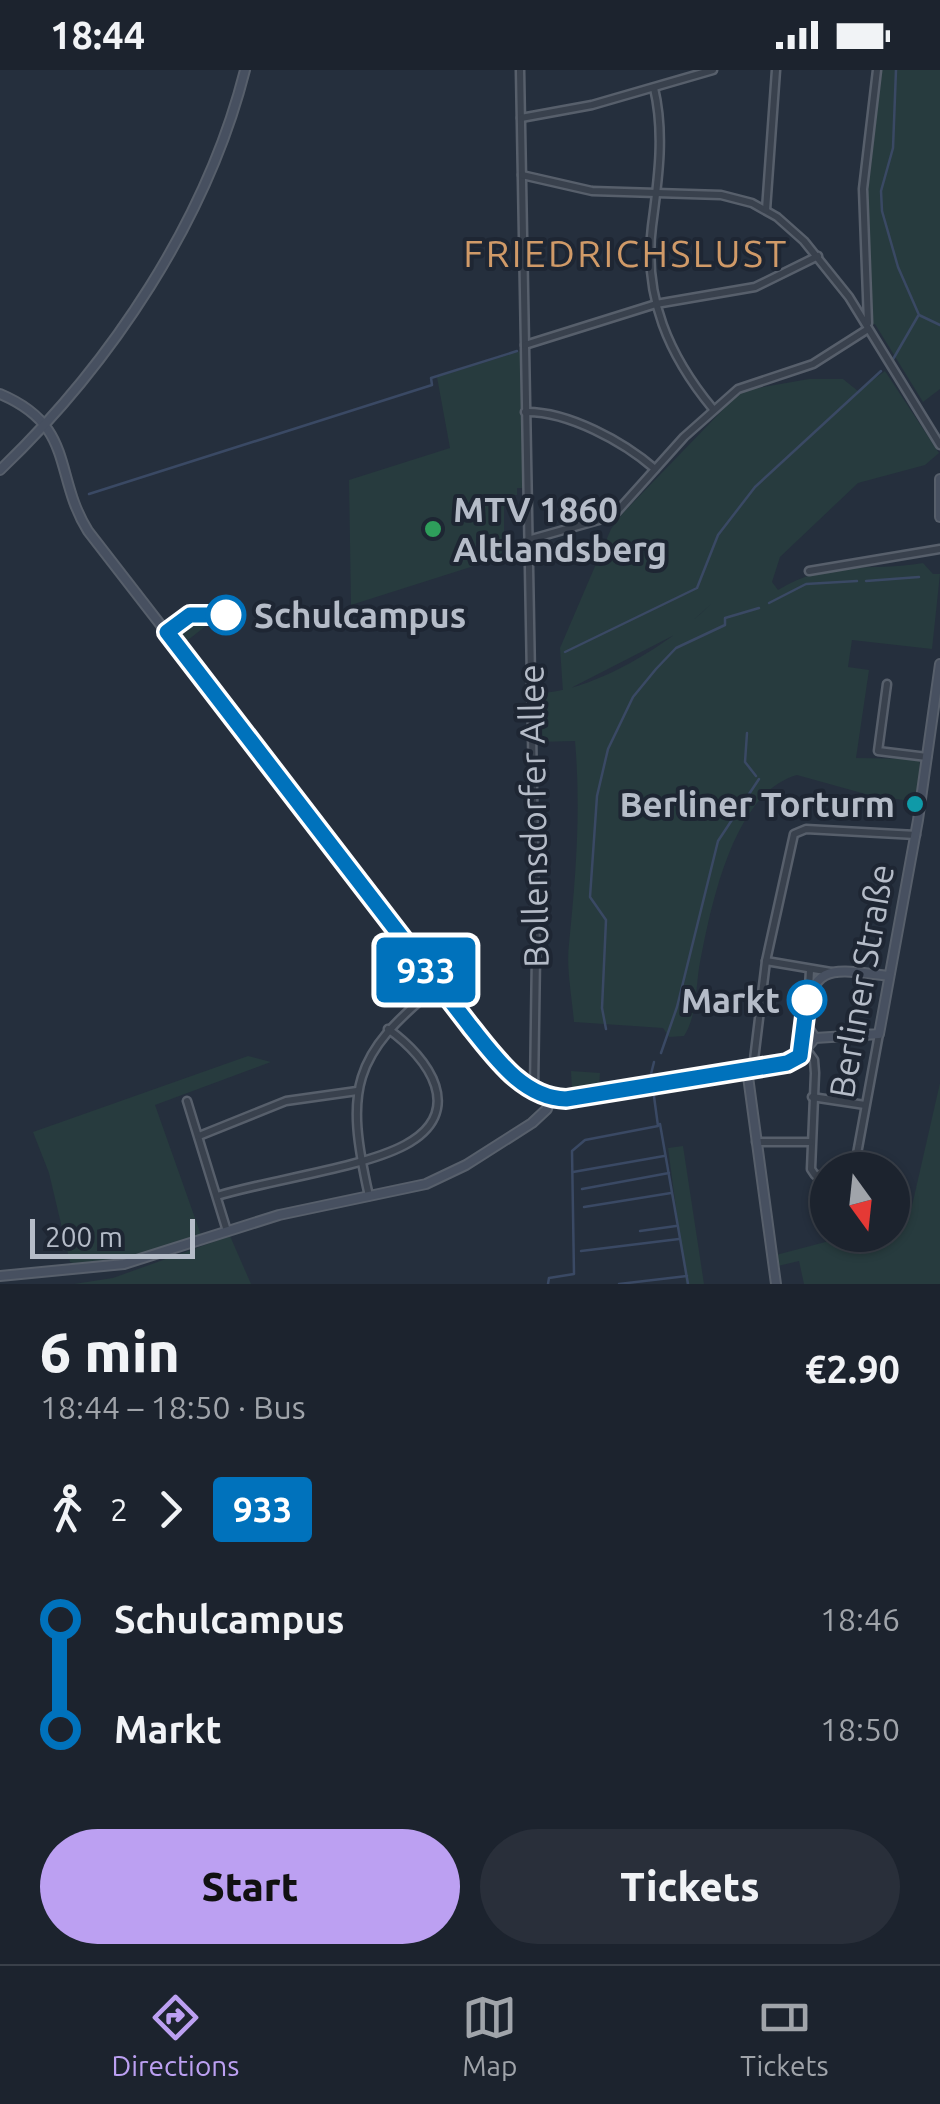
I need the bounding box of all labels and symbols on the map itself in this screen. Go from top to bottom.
district label: FRIEDRICHSLUST [463,232,789,274]
place label: MTV 1860 Altlandsberg [453,489,667,569]
marker: MTV 1860 Altlandsberg [422,518,444,540]
place label: Schulcampus [254,595,466,635]
marker: Schulcampus [207,596,245,634]
street label: Bollensdorfer Allee [510,664,556,968]
place label: Berliner Torturm [619,784,895,824]
marker: Berliner Torturm [904,793,926,815]
street label: Berliner Straße [821,861,901,1101]
line badge: 933 [368,938,484,1002]
place label: Markt [681,980,780,1020]
marker: Markt [788,981,826,1019]
north arrow [810,1152,910,1252]
scale bar [30,1214,195,1258]

